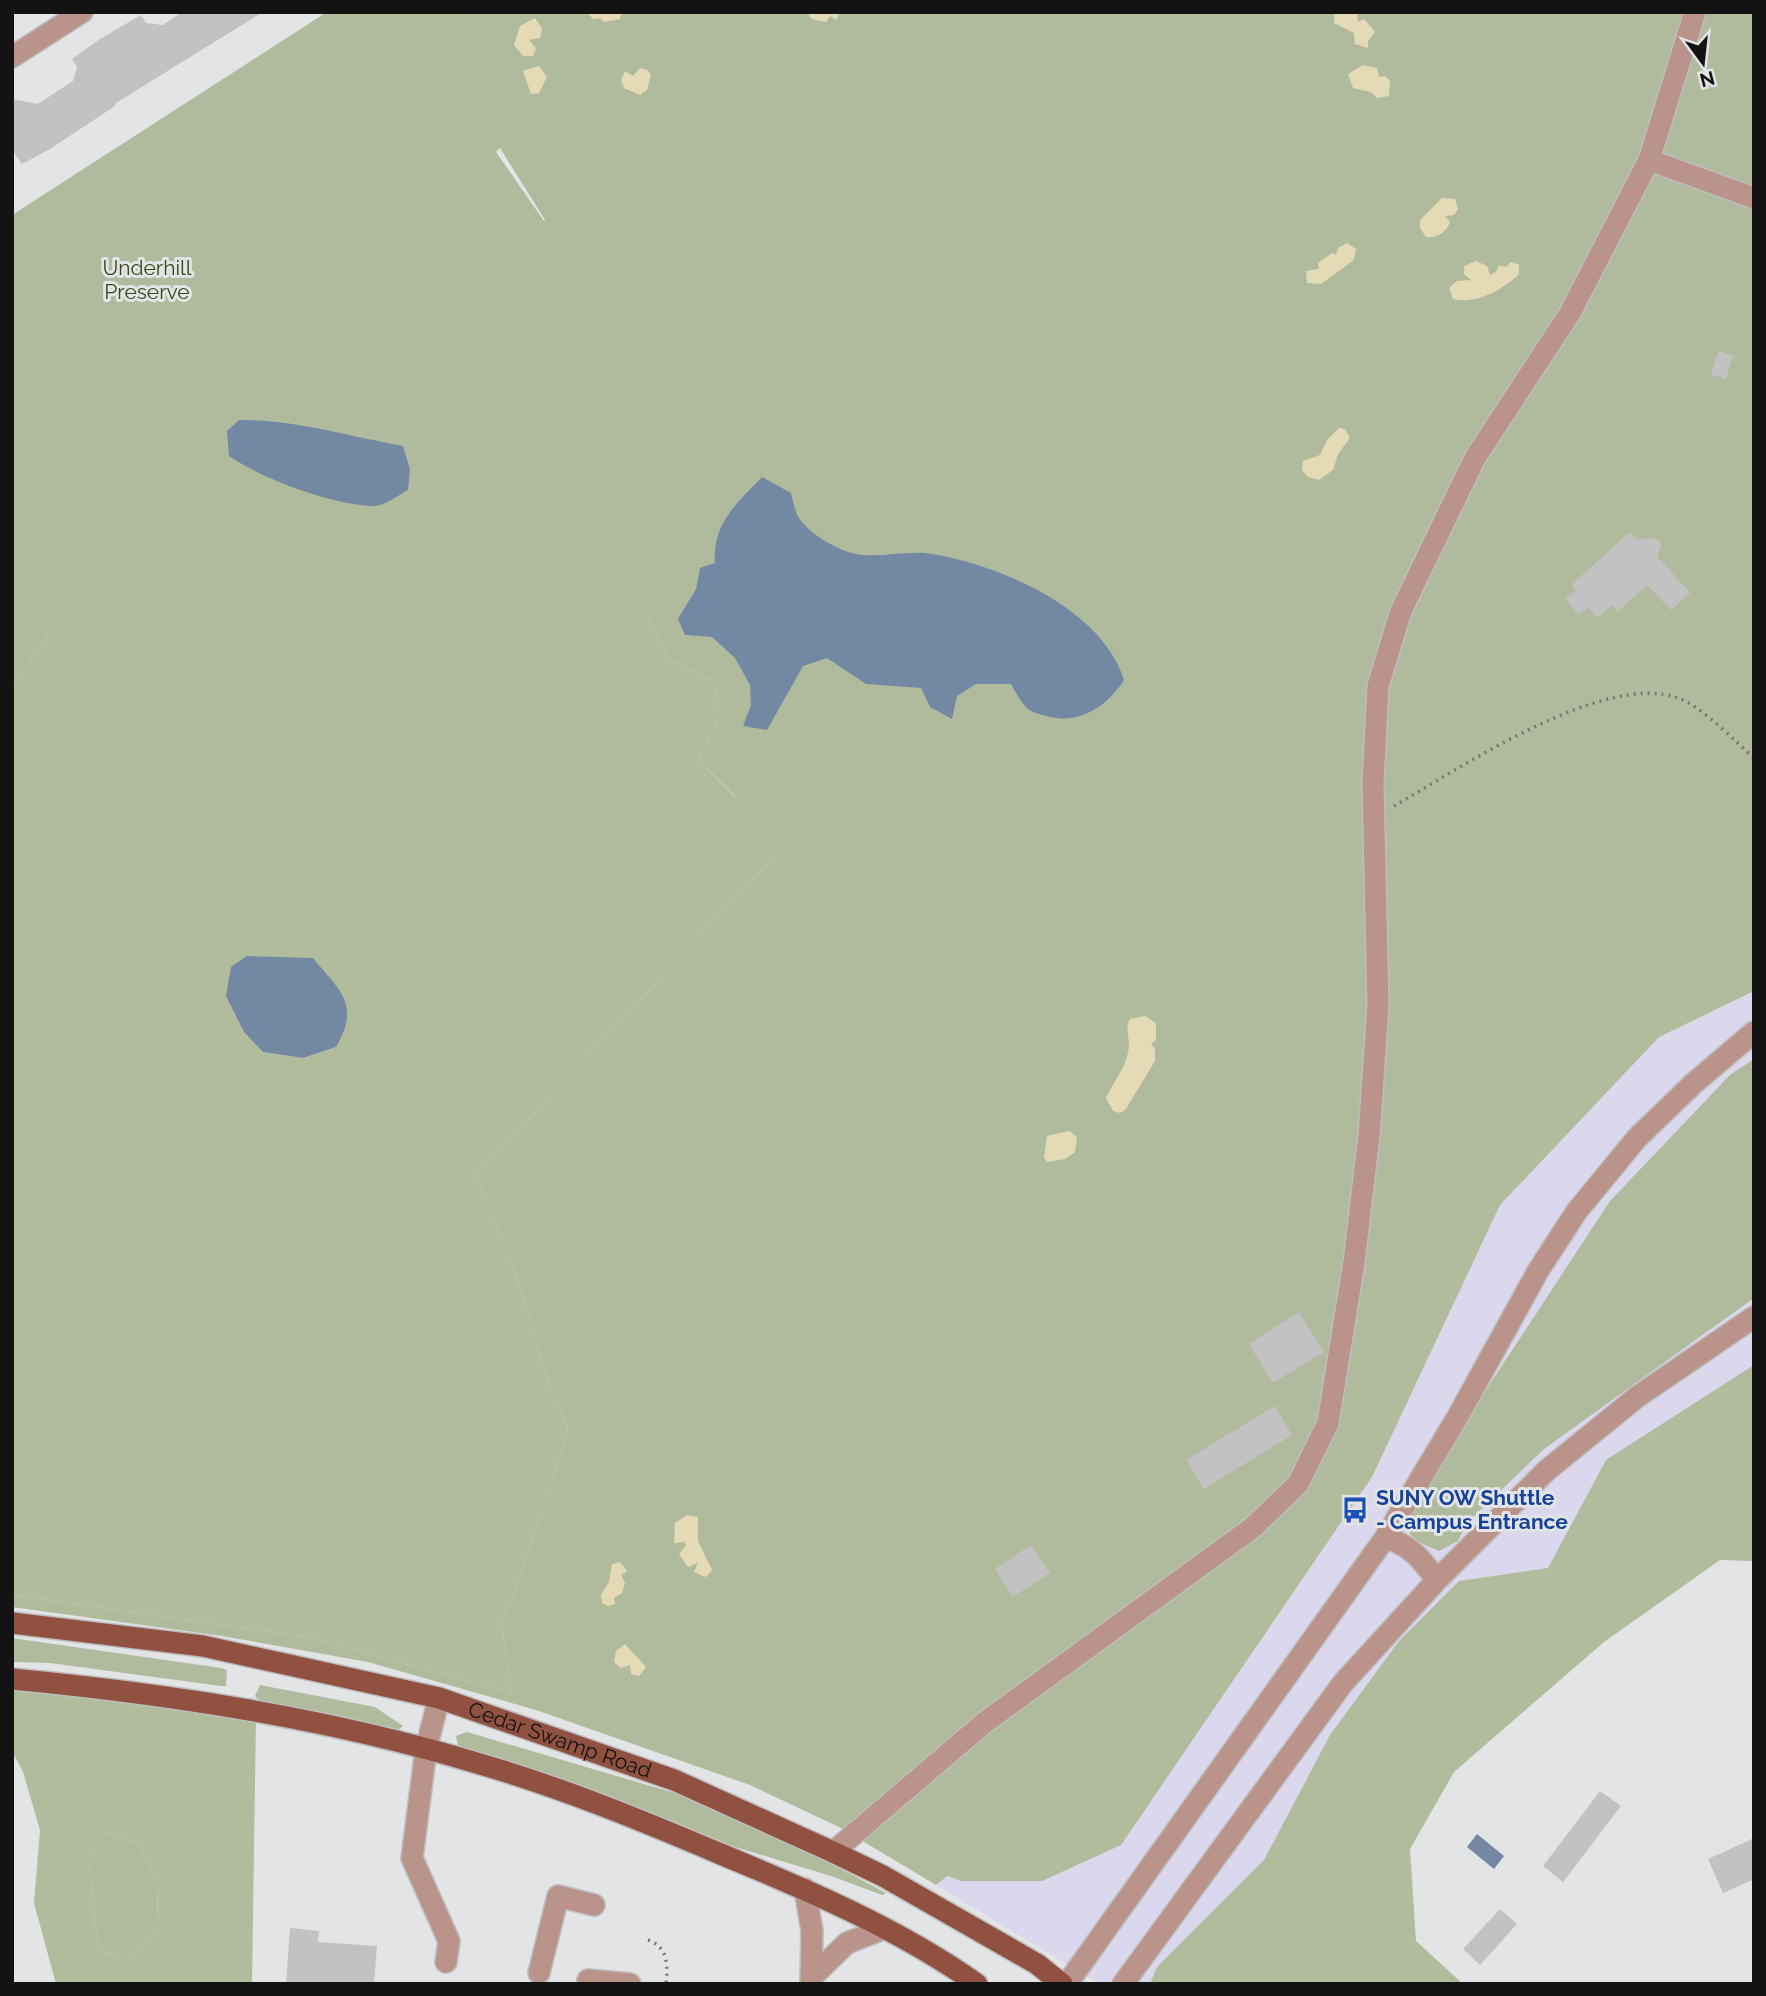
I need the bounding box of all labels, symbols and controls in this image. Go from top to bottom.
north arrow [1668,28,1738,98]
text: N [1698,67,1717,92]
park label: Underhill Preserve [103,255,192,304]
place label: SUNY OW Shuttle - Campus Entrance [1376,1485,1568,1534]
bus stop icon: SUNY OW Shuttle - Campus Entrance [1340,1495,1370,1525]
street label: Cedar Swamp Road [465,1696,655,1783]

